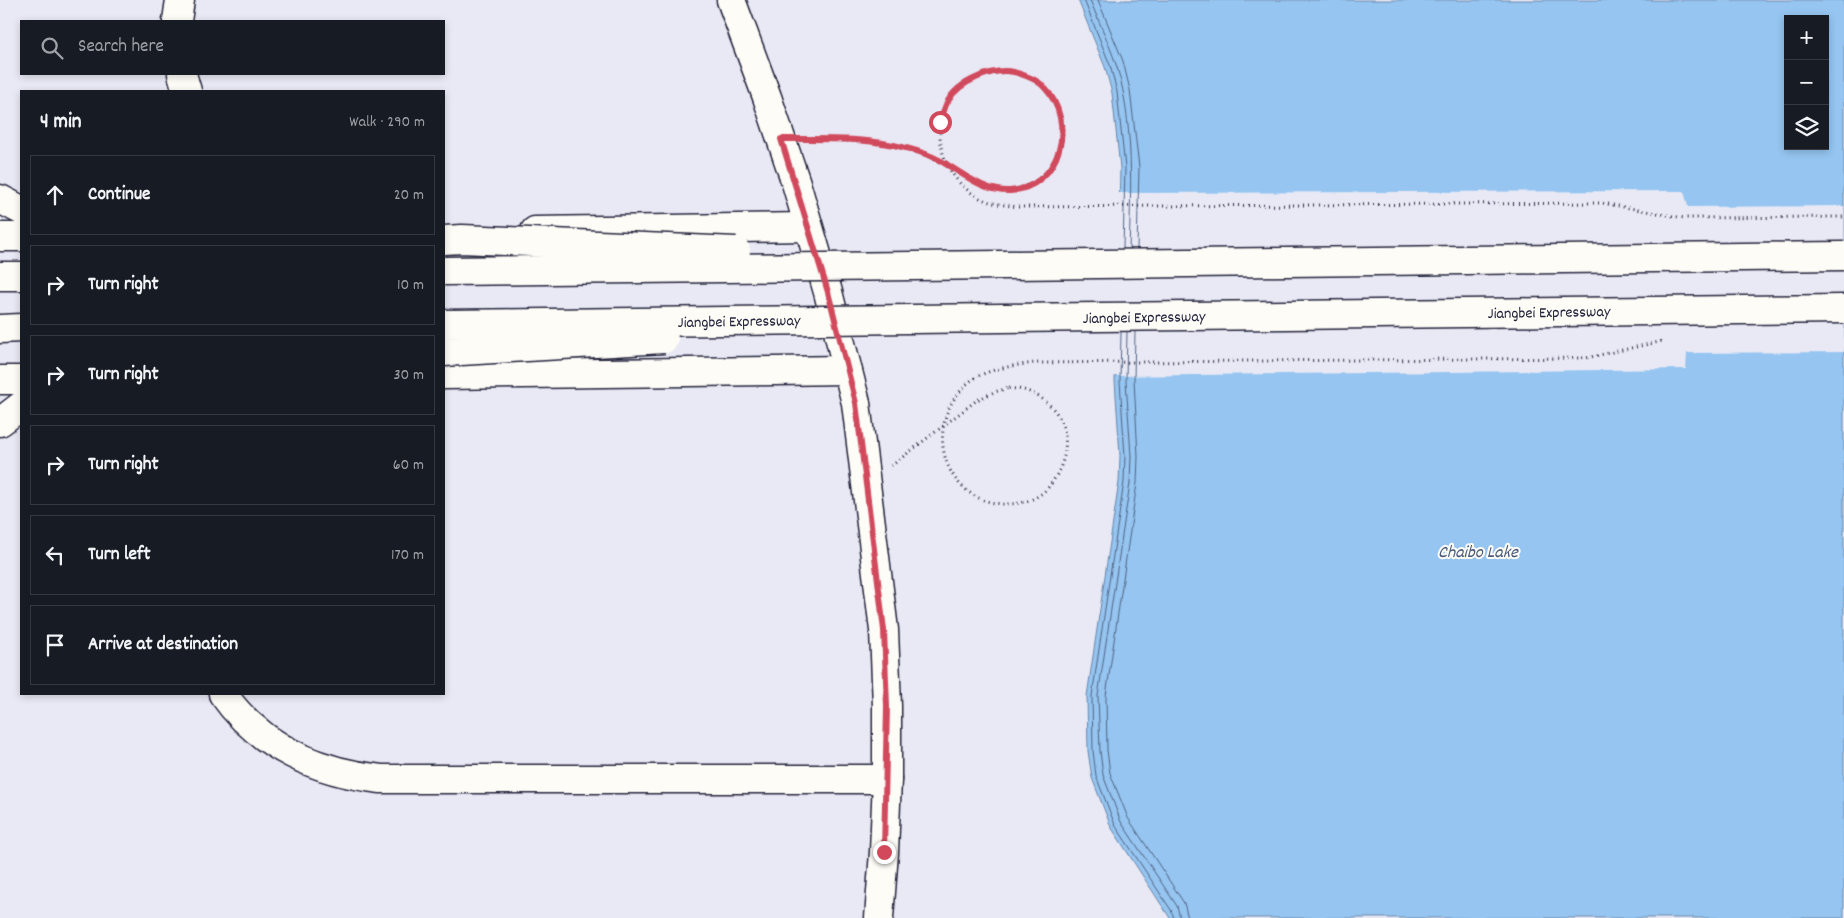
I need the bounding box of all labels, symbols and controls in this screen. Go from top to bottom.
map controls [1784,15,1829,150]
button: + [1784,15,1829,60]
search box [20,20,445,75]
icon: search [38,34,66,62]
text: Search here [78,34,164,61]
button: − [1784,60,1829,105]
button: layers [1784,105,1829,150]
text: 4 min [40,108,82,138]
text: Walk · 290 m [349,111,425,134]
route start [929,111,952,134]
icon: ahead [41,181,69,209]
text: Continue [88,182,150,209]
text: 20 m [394,184,424,207]
icon: right [41,271,69,299]
text: Turn right [88,272,159,299]
text: 10 m [397,274,424,297]
street label: Jiangbei Expressway [1488,301,1611,326]
street label: Jiangbei Expressway [1083,306,1206,331]
street label: Jiangbei Expressway [678,310,801,335]
icon: right [41,361,69,389]
text: Turn right [88,362,159,389]
text: 30 m [394,364,424,387]
icon: right [41,451,69,479]
text: Turn right [88,452,159,479]
text: 60 m [393,454,424,477]
icon: left [41,541,69,569]
water label: Chaibo Lake [1438,541,1519,566]
text: Turn left [88,542,151,569]
text: 170 m [391,544,424,567]
icon: arrive [41,631,69,659]
text: Arrive at destination [88,632,238,659]
route end [873,841,896,864]

